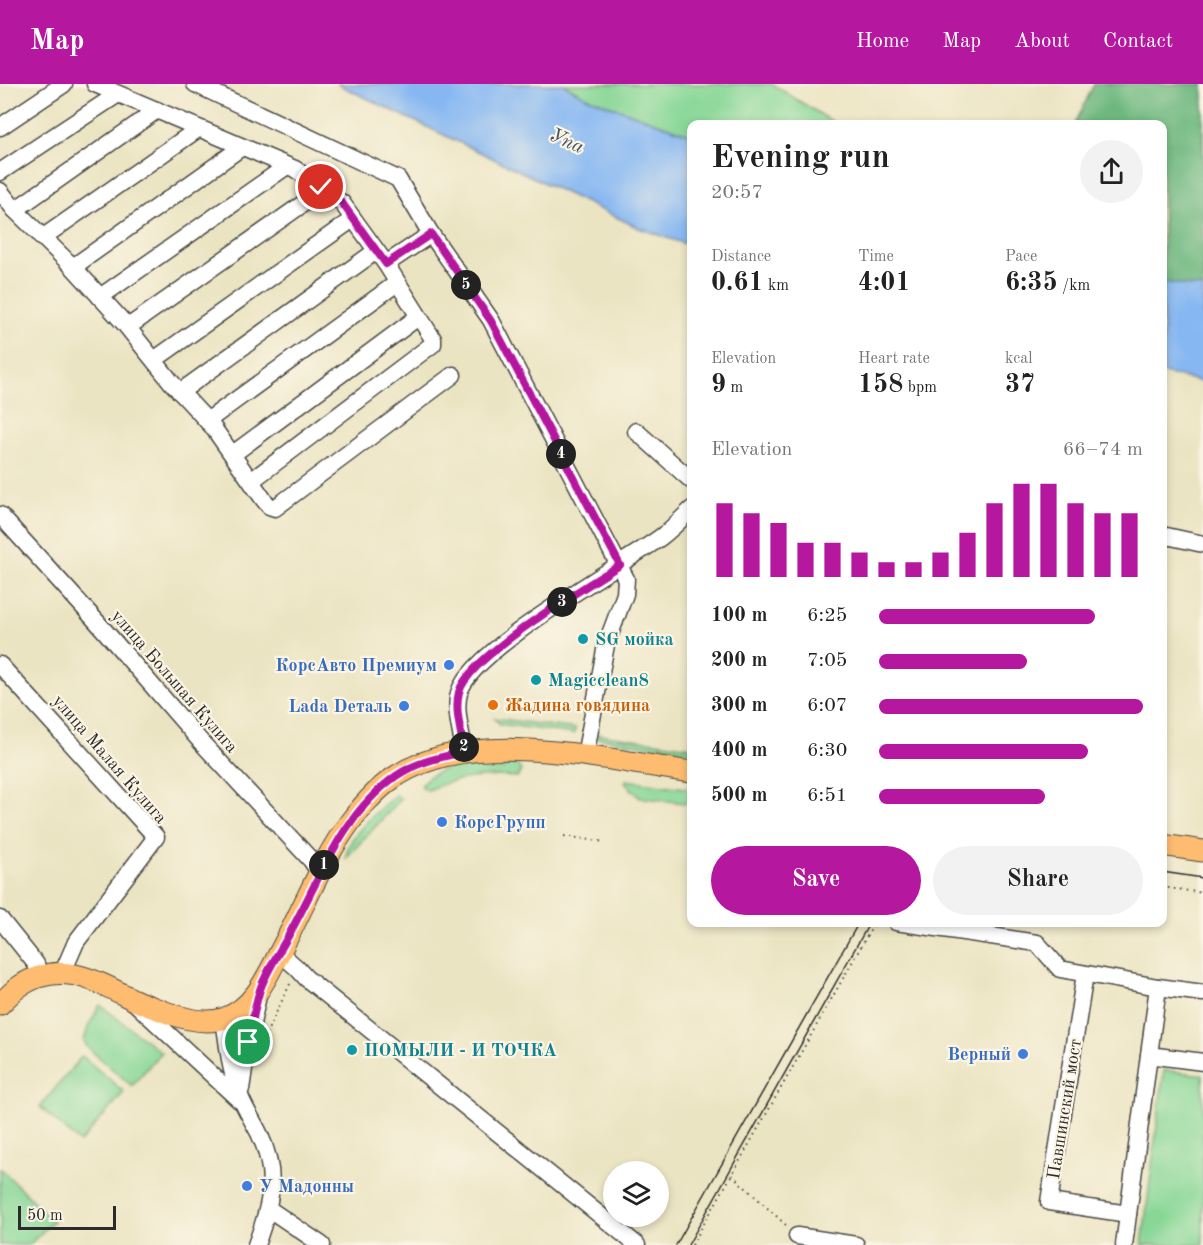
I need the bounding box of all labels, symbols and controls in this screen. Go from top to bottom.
text: Map [30,28,84,56]
text: Home [856,31,909,52]
text: Map [942,31,981,52]
text: About [1014,31,1070,52]
text: Contact [1103,31,1173,52]
water label: Упа [546,125,587,158]
button: share [1080,140,1143,203]
text: Evening run [711,142,890,175]
pin [295,161,346,212]
icon: check [304,170,337,203]
text: 20:57 [711,183,763,203]
text: Distance [711,249,771,265]
text: Time [858,249,894,265]
text: Pace [1005,249,1037,265]
pin: 5 [451,270,481,300]
text: 0.61 [711,270,764,296]
text: 4:01 [858,270,911,296]
text: 6:35 [1005,270,1058,296]
text: 5 [461,277,471,293]
text: km [764,278,789,294]
text: /km [1058,278,1090,294]
text: Elevation [711,351,776,367]
text: Heart rate [858,351,930,367]
text: kcal [1005,351,1033,367]
text: 9 [711,372,726,398]
text: 158 [858,372,903,398]
text: 37 [1005,372,1035,398]
text: m [726,380,743,396]
text: bpm [903,380,937,396]
pin: 4 [546,439,576,469]
text: Elevation [711,440,792,460]
text: 66–74 m [1063,440,1143,460]
text: 4 [556,446,566,462]
pin: 3 [547,587,577,617]
text: 3 [557,594,567,610]
text: 100 m [711,606,767,626]
text: 6:25 [807,606,847,626]
street label: улица Большая Кулига [107,607,241,757]
place label: SG мойка [595,631,674,649]
marker: SG мойка [576,632,590,646]
text: 200 m [711,651,767,671]
text: 7:05 [807,651,847,671]
place label: КорсАвто Премиум [275,657,437,675]
marker: КорсАвто Премиум [442,658,456,672]
place label: Magicclean8 [548,672,649,690]
marker: Magicclean8 [529,673,543,687]
street label: улица Малая Кулига [49,692,170,828]
text: 300 m [711,696,767,716]
text: 6:07 [807,696,847,716]
place label: Жадина говядина [505,697,650,715]
place label: Lada Dеталь [288,698,392,716]
marker: Жадина говядина [486,698,500,712]
marker: Lada Dеталь [397,699,411,713]
pin: 2 [449,732,479,762]
text: 2 [459,739,469,755]
text: 400 m [711,741,767,761]
text: 6:30 [807,741,847,761]
text: 500 m [711,786,767,806]
text: 6:51 [807,786,847,806]
place label: КорсГрупп [454,814,546,832]
marker: КорсГрупп [435,815,449,829]
button: Save [711,846,921,915]
button: Share [933,846,1143,915]
pin: 1 [309,850,339,880]
text: 1 [319,857,329,873]
pin [222,1016,273,1067]
icon: arrive [231,1025,264,1058]
street label: Павшинский мост [1045,1038,1085,1181]
place label: ПОМЫЛИ - И ТОЧКА [364,1042,557,1060]
marker: ПОМЫЛИ - И ТОЧКА [345,1043,359,1057]
place label: Верный [947,1046,1011,1064]
marker: Верный [1016,1047,1030,1061]
map controls [603,1161,669,1227]
button: layers [603,1161,669,1227]
place label: У Мадонны [259,1178,354,1196]
marker: У Мадонны [240,1179,254,1193]
scale bar [18,1203,116,1230]
text: 50 m [27,1208,63,1224]

